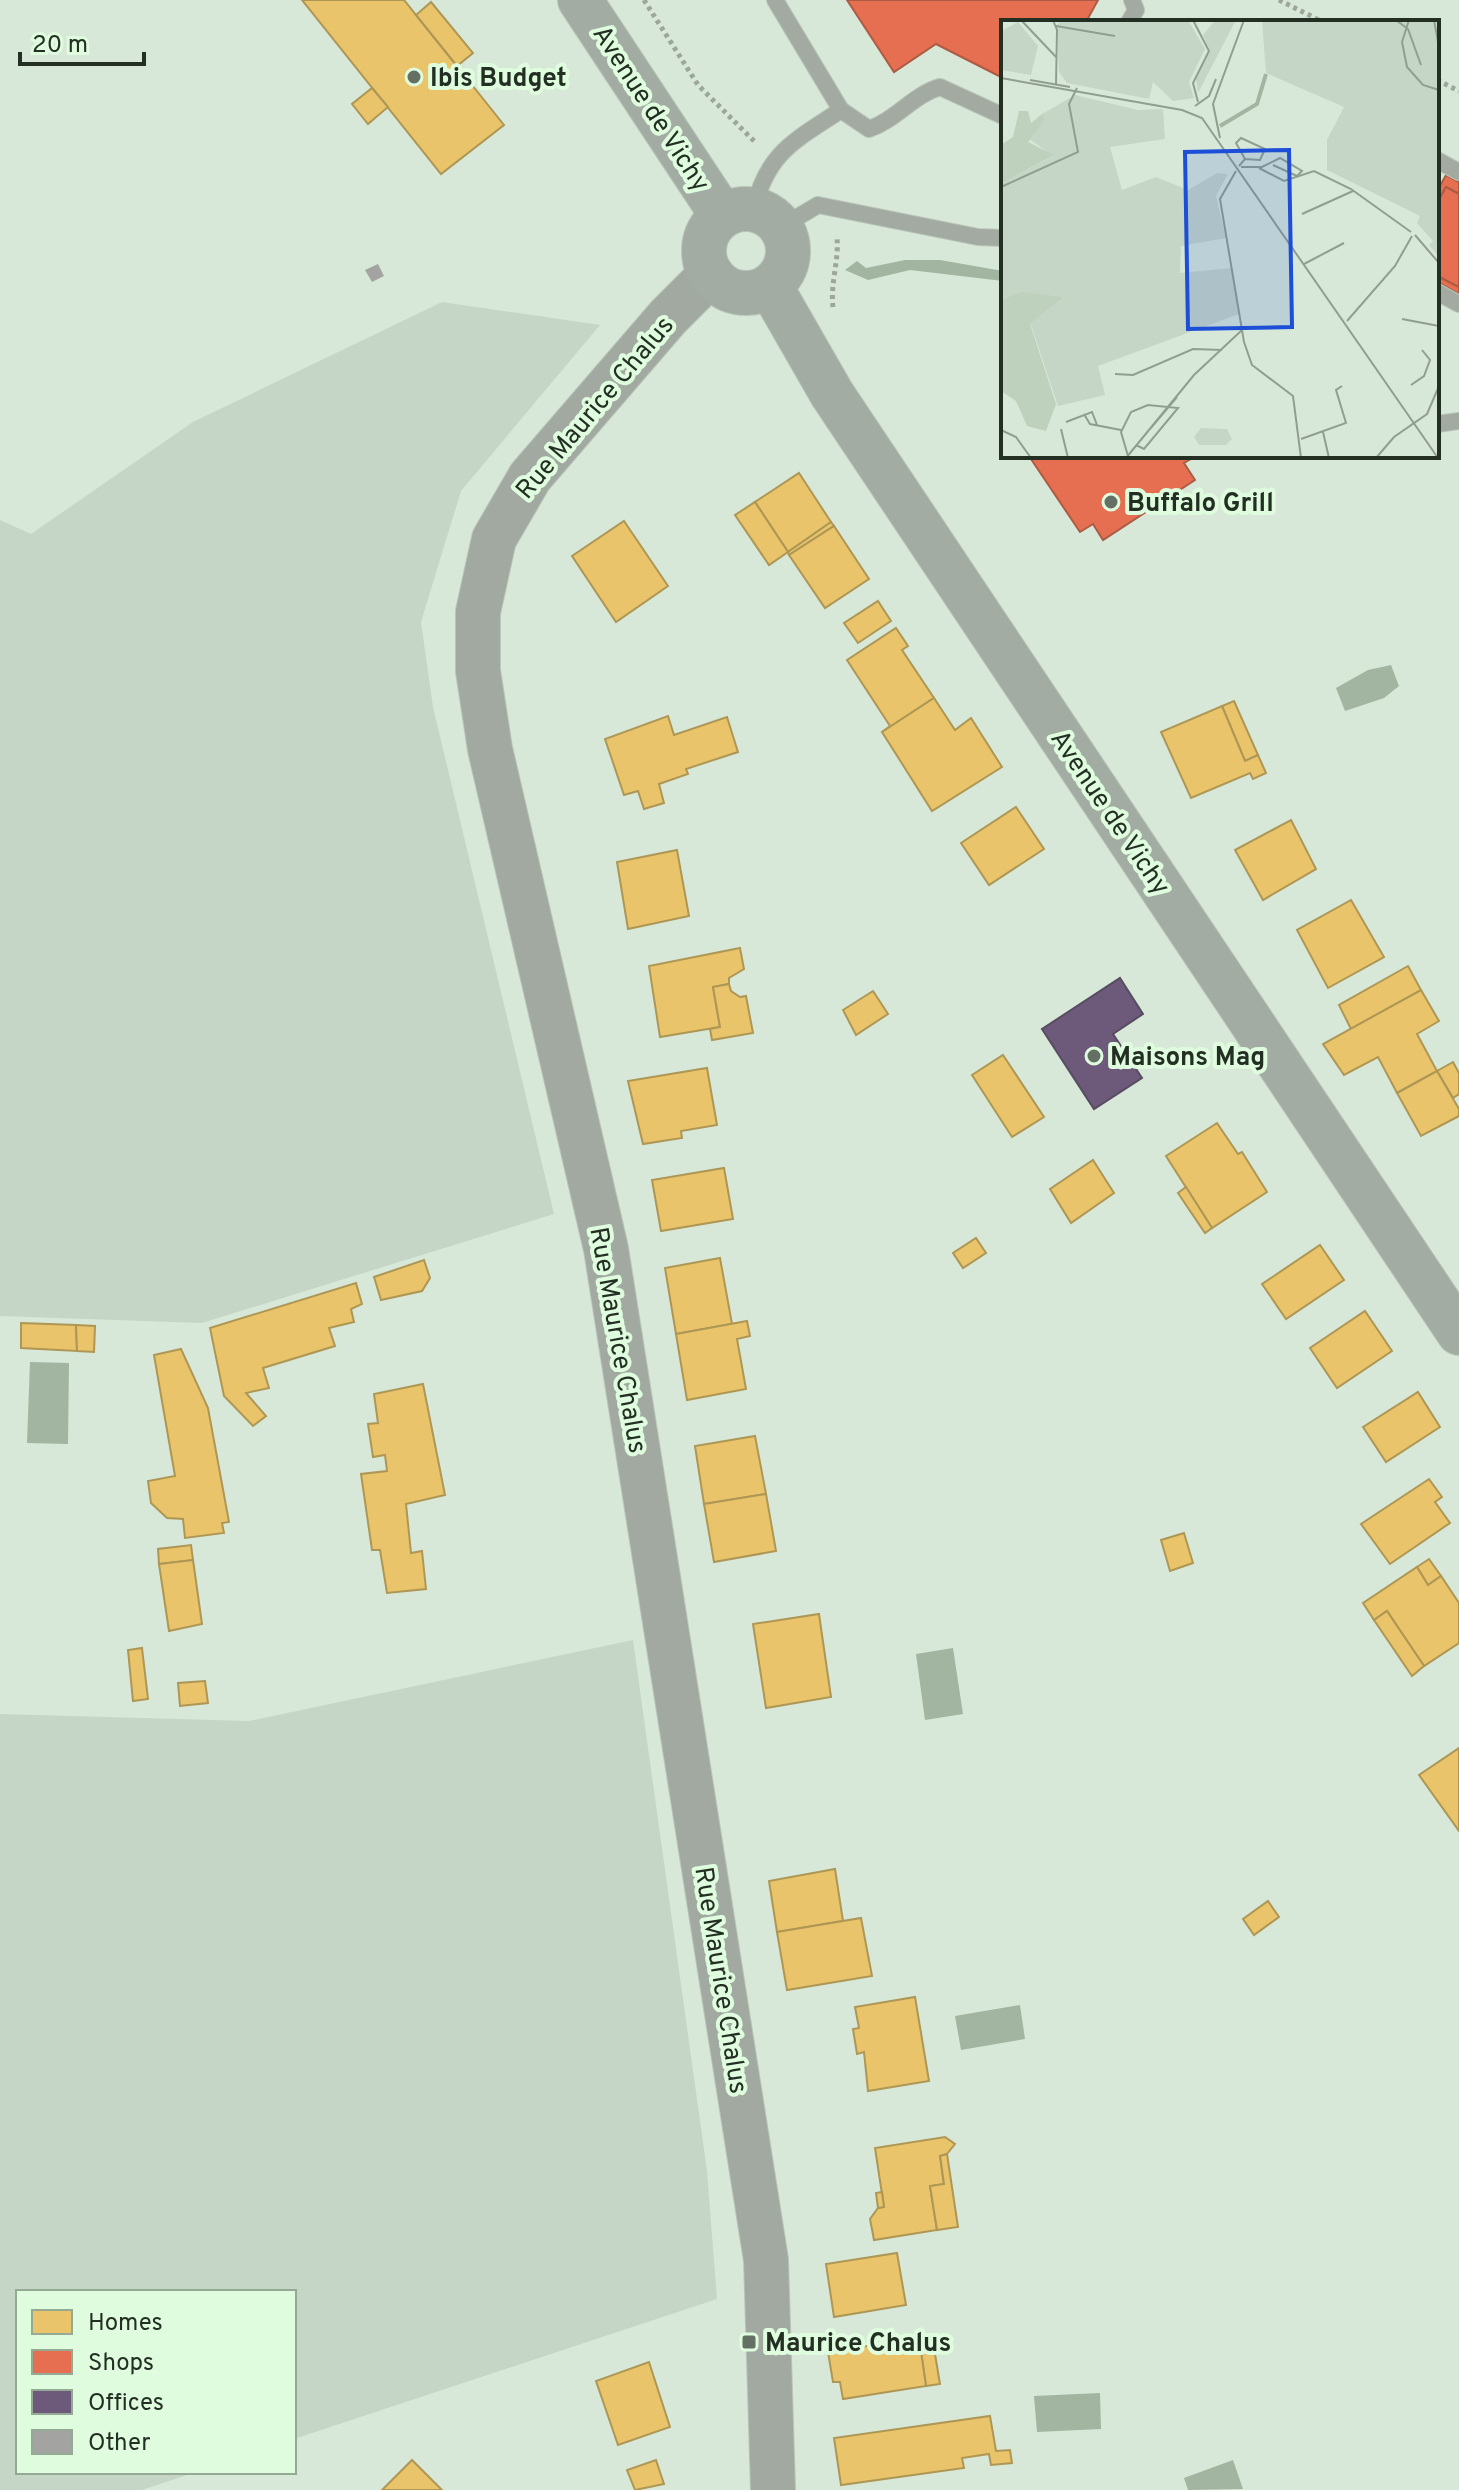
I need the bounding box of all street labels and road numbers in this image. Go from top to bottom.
street label: Avenue de Vichy [584,20,716,199]
street label: Rue Maurice Chalus [510,310,682,507]
street label: Avenue de Vichy [1042,725,1176,902]
street label: Rue Maurice Chalus [580,1225,653,1456]
street label: Rue Maurice Chalus [685,1865,754,2096]

